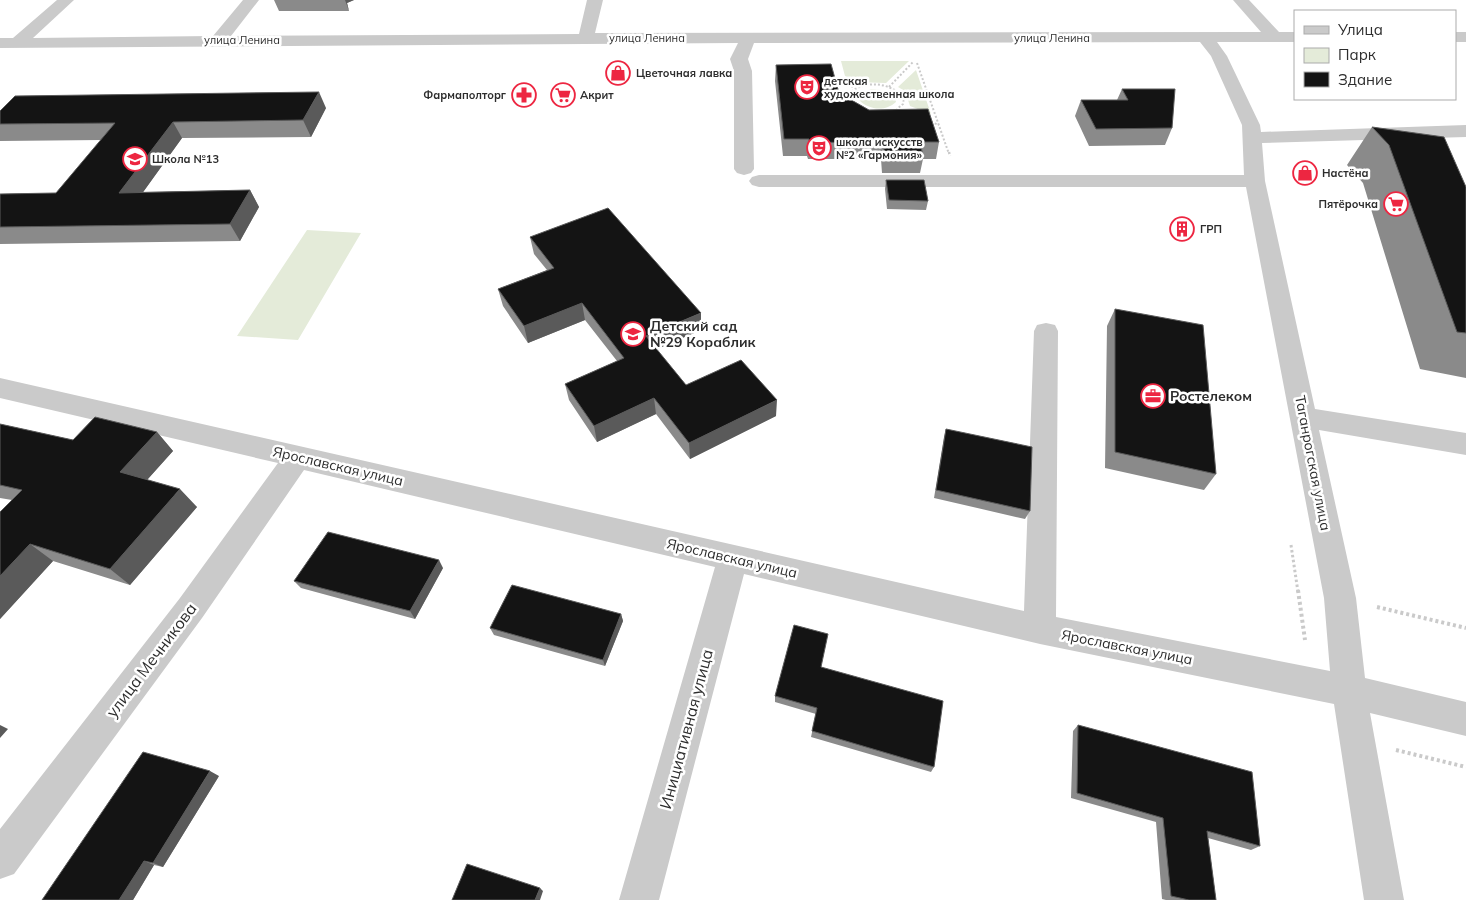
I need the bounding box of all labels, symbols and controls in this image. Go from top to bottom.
legend [1294,10,1456,100]
text: Улица [1337,20,1383,39]
street label: улица Ленина [609,31,685,45]
street label: улица Ленина [1014,31,1090,45]
street label: улица Ленина [204,33,280,47]
text: Парк [1338,45,1377,64]
shop icon: Цветочная лавка [605,60,631,86]
place label: Цветочная лавка [636,66,732,80]
text: Здание [1338,70,1392,89]
theatre icon: детская художественная школа [794,74,820,100]
place label: детская художественная школа [823,74,954,101]
pharmacy icon: Фармаполторг [511,82,537,108]
supermarket icon: Акрит [550,82,576,108]
place label: Фармаполторг [423,88,506,102]
place label: Акрит [580,88,614,102]
theatre icon: школа искусств №2 «Гармония» [806,135,832,161]
place label: школа искусств №2 «Гармония» [836,135,923,162]
school or university icon: Школа №13 [122,146,148,172]
place label: Школа №13 [152,152,219,166]
shop icon: Настёна [1292,160,1318,186]
place label: Настёна [1322,166,1368,180]
supermarket icon: Пятёрочка [1383,191,1409,217]
place label: Пятёрочка [1318,197,1378,211]
building icon: ГРП [1169,216,1195,242]
place label: ГРП [1200,222,1222,236]
place label: Детский сад №29 Кораблик [650,317,757,351]
school or university icon: Детский сад №29 Кораблик [620,321,646,347]
office icon: Ростелеком [1140,383,1166,409]
place label: Ростелеком [1170,387,1252,405]
street label: Таганрогская улица [1291,394,1335,532]
street label: Ярославская улица [271,442,405,490]
street label: Ярославская улица [665,534,799,582]
street label: улица Мечникова [101,599,201,721]
street label: Ярославская улица [1060,625,1194,669]
street label: Инициативная улица [655,647,717,811]

